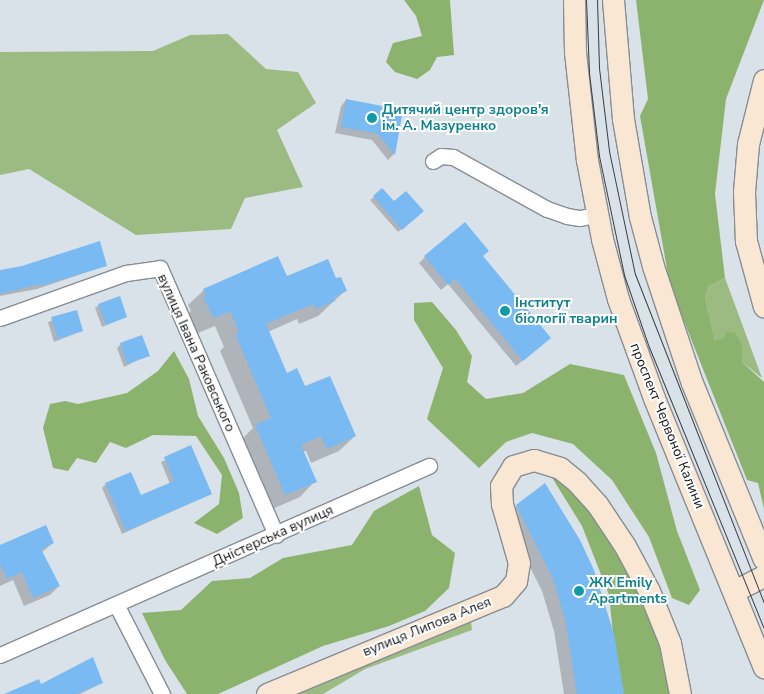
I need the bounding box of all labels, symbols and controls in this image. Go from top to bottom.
place label: Дитячий центр здоров'я ім. А. Мазуренко [382,102,549,134]
marker: Дитячий центр здоров'я ім. А. Мазуренко [366,112,378,124]
street label: вулиця Івана Раковського [154,271,238,435]
place label: Інститут біології тварин [515,295,617,328]
marker: Інститут біології тварин [499,305,511,317]
street label: проспект Червоної Калини [626,341,708,511]
street label: Дністерська вулиця [210,502,336,570]
place label: ЖК Emily Apartments [589,575,667,608]
marker: ЖК Emily Apartments [573,585,585,597]
street label: вулиця Липова Алея [360,594,494,660]

